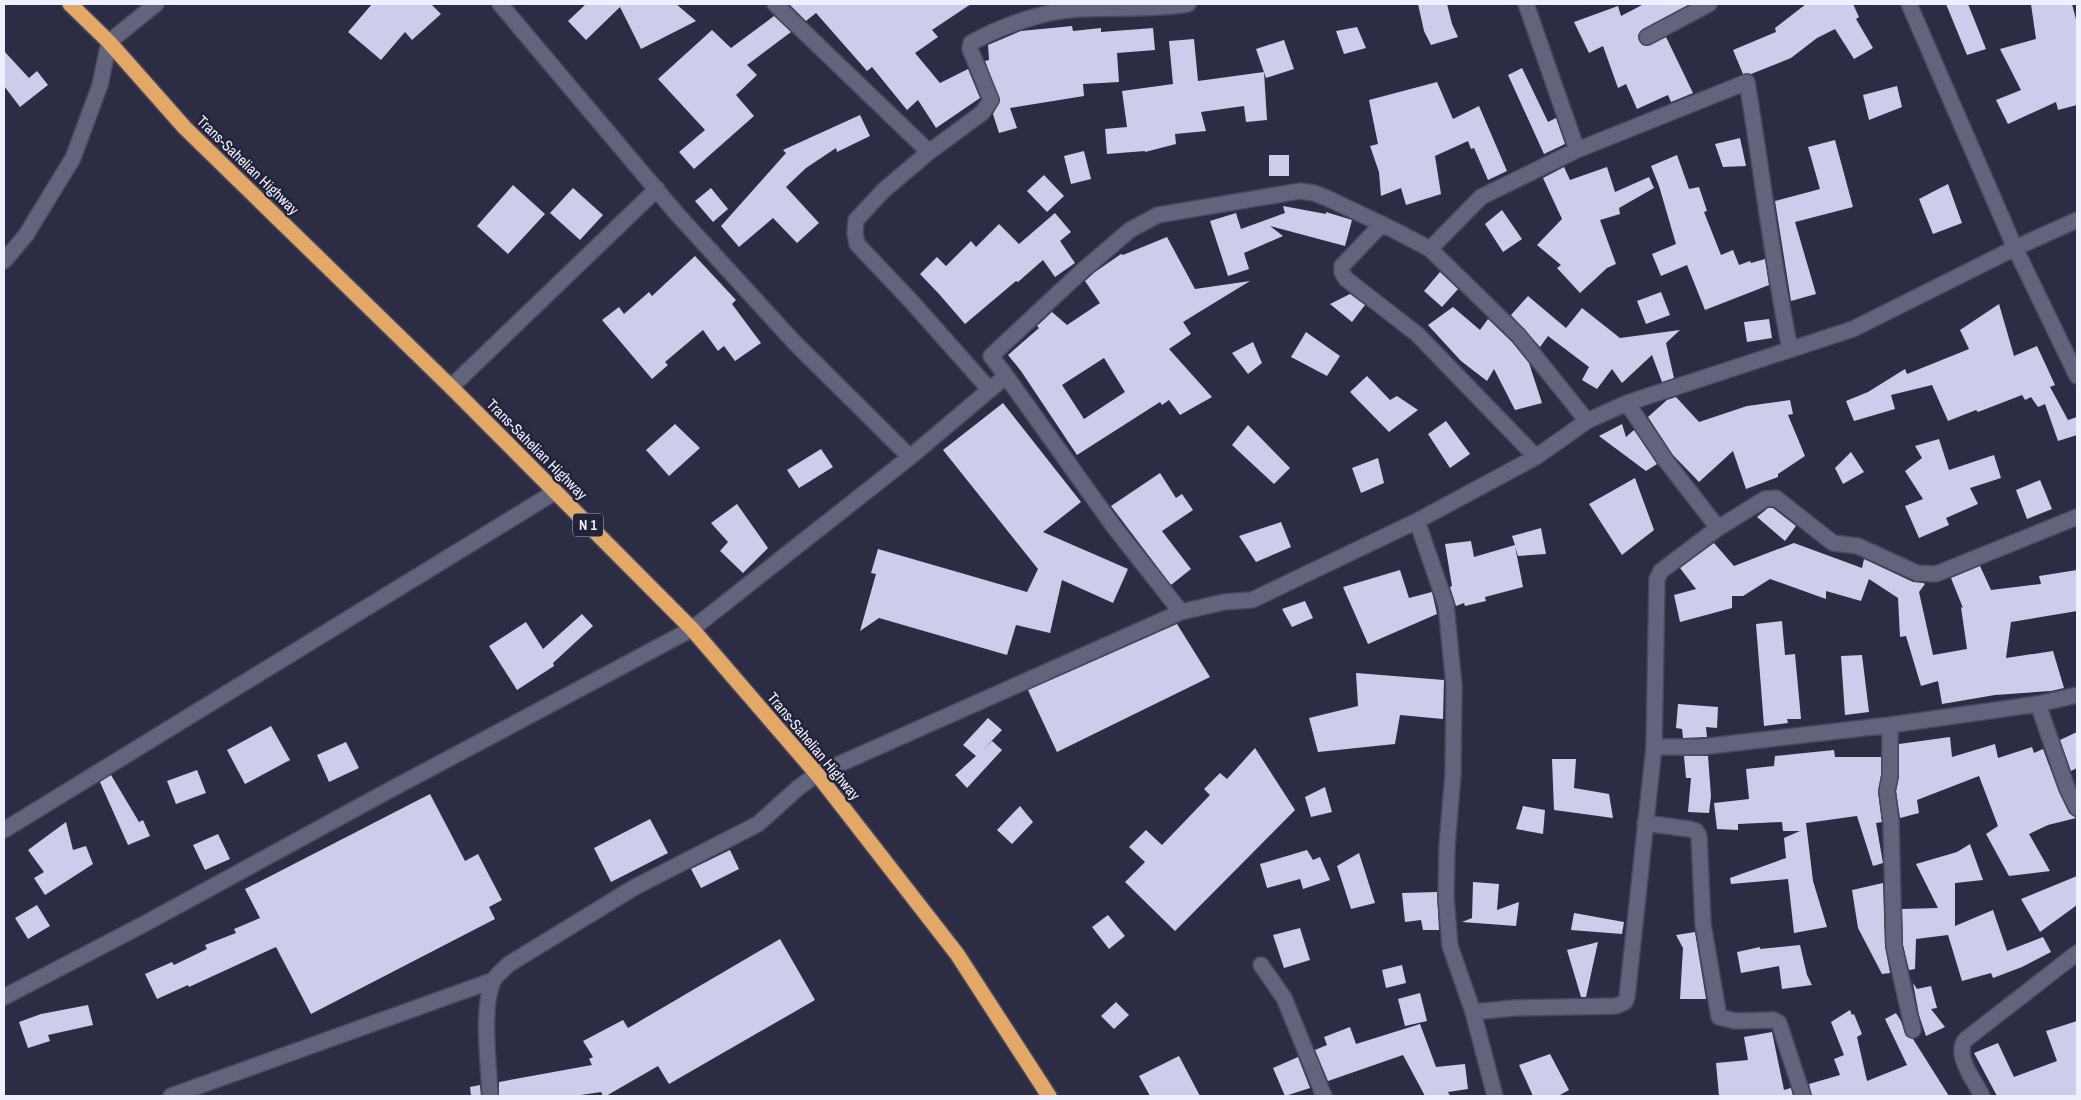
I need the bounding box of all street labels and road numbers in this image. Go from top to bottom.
street label: Trans-Sahelian Highway [192,111,304,220]
street label: Trans-Sahelian Highway [482,394,593,505]
road number: N 1 [573,514,603,536]
street label: Trans-Sahelian Highway [763,688,866,805]

